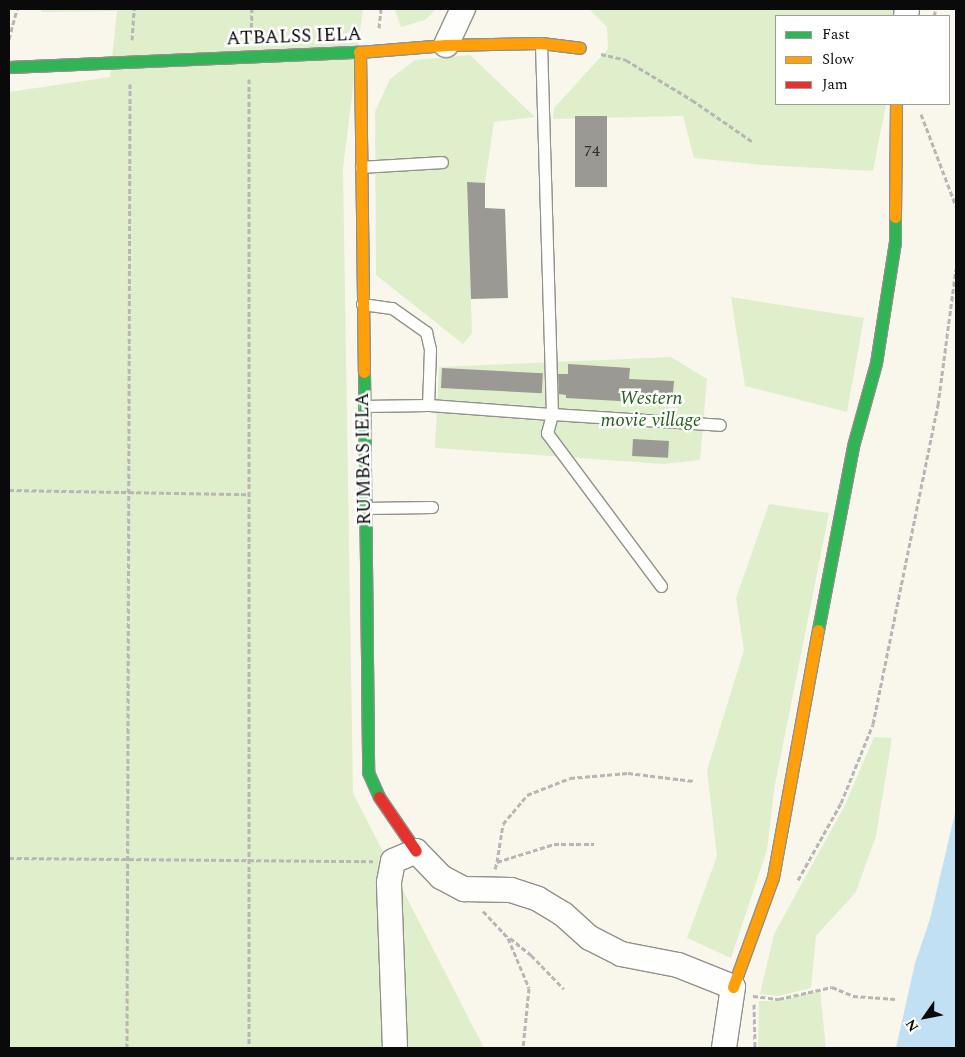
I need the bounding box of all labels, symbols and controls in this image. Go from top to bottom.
legend [775,15,950,105]
street label: ATBALSS IELA [226,23,362,51]
text: Fast [822,23,850,46]
text: Slow [822,48,854,71]
text: Jam [822,73,848,96]
house number: 74 [584,141,600,161]
park label: Western movie village [601,388,701,432]
street label: RUMBAS IELA [351,392,377,526]
north arrow [900,992,950,1042]
text: N [900,1015,924,1036]

